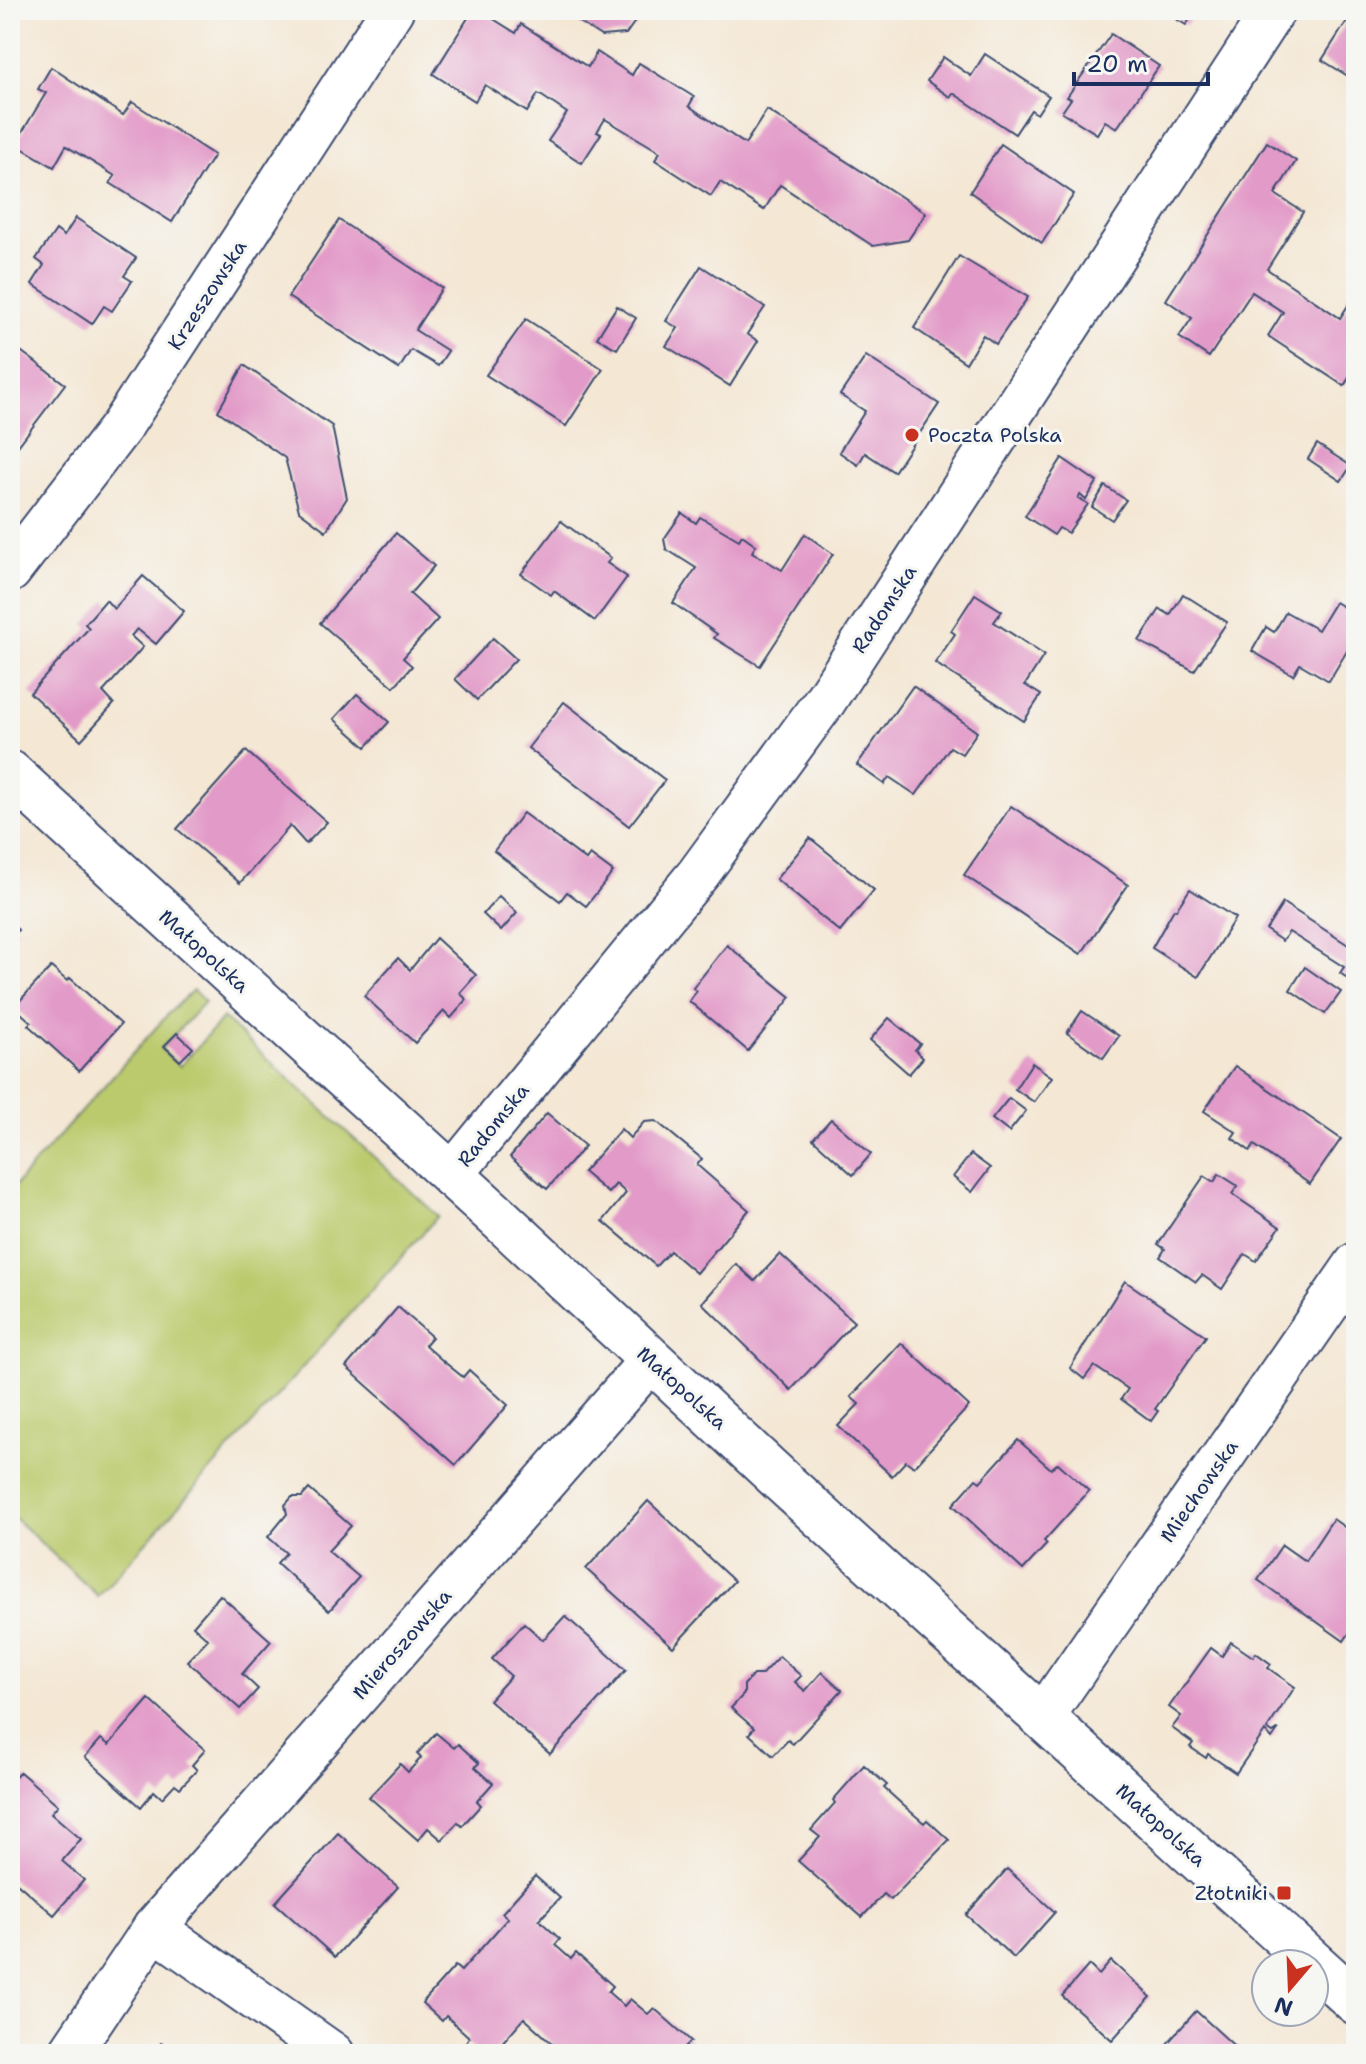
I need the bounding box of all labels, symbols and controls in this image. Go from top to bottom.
scale bar [1074,36,1208,86]
text: 20 m [1086,48,1148,80]
street label: Krzeszowska [162,235,253,355]
place label: Poczta Polska [928,422,1062,448]
marker: Poczta Polska [903,426,921,444]
street label: Radomska [846,559,922,658]
street label: Małopolska [153,904,255,999]
street label: Radomska [451,1077,535,1172]
street label: Małopolska [631,1341,733,1436]
street label: Miechowska [1154,1434,1244,1547]
street label: Mieroszowska [347,1583,458,1705]
street label: Małopolska [1110,1778,1212,1873]
place label: Złotniki [1195,1880,1268,1906]
marker: Złotniki [1275,1884,1293,1902]
north arrow [1250,1948,1330,2028]
text: N [1271,1990,1297,2023]

